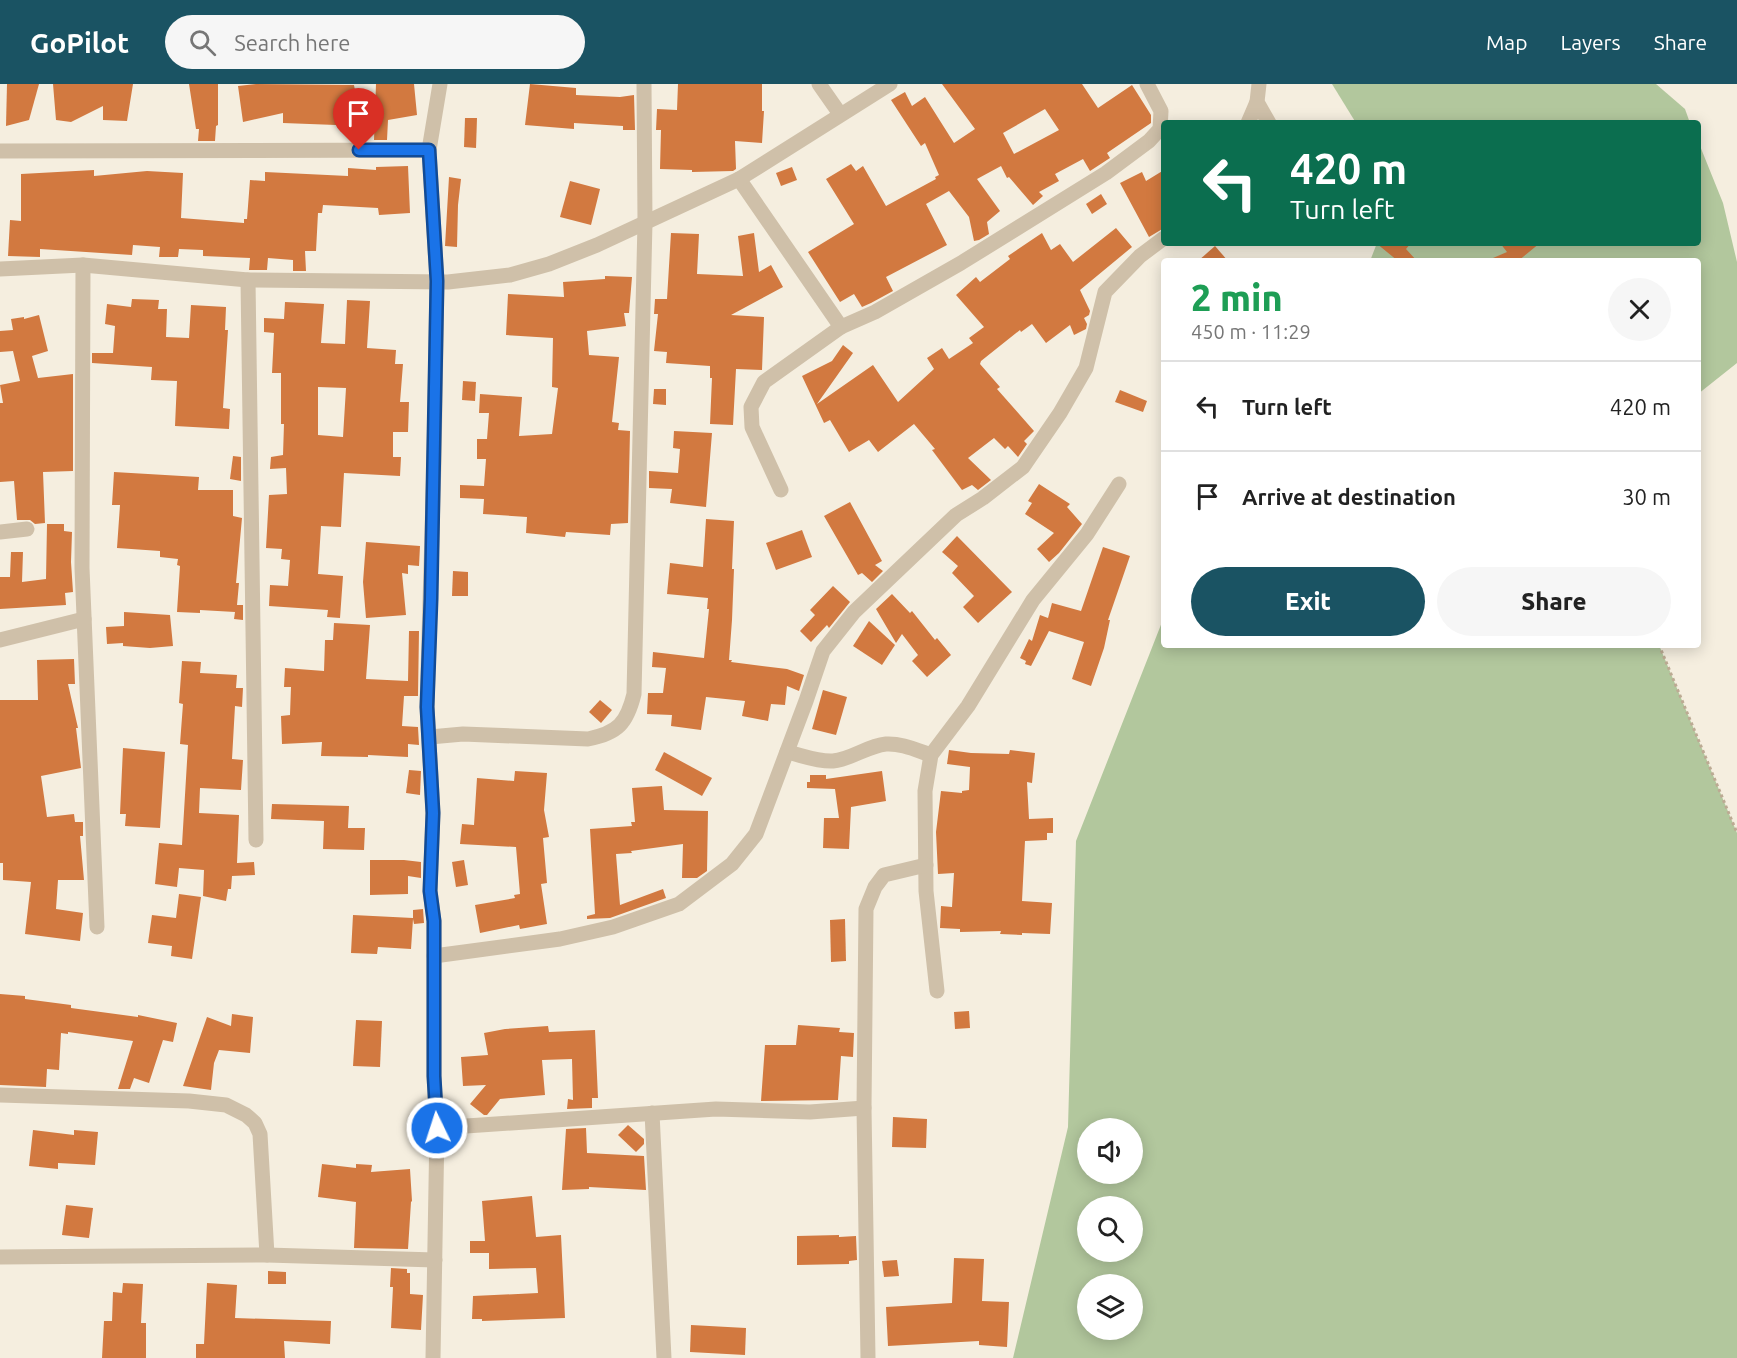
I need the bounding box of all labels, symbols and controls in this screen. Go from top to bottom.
search box [165,15,585,69]
icon: search [186,26,219,59]
text: GoPilot [30,27,129,58]
text: Search here [234,30,350,55]
text: Map [1486,30,1527,54]
text: Layers [1560,30,1621,54]
text: Share [1654,30,1707,54]
pin [333,88,384,150]
icon: arrive [342,97,375,130]
icon: left [1191,144,1269,222]
text: 420 m [1290,145,1407,192]
text: Turn left [1290,194,1394,224]
text: 2 min [1191,277,1283,318]
button: close [1608,278,1671,341]
text: 450 m · 11:29 [1191,320,1311,343]
icon: left [1191,390,1224,423]
text: Turn left [1242,394,1332,419]
text: 420 m [1610,394,1671,419]
icon: arrive [1191,480,1224,513]
text: Arrive at destination [1242,484,1456,509]
text: 30 m [1622,484,1671,509]
button: Exit [1191,567,1425,636]
button: Share [1437,567,1671,636]
position arrow [405,1096,469,1160]
map controls [1077,1118,1143,1340]
button: sound [1077,1118,1143,1184]
button: search [1077,1196,1143,1262]
button: layers [1077,1274,1143,1340]

